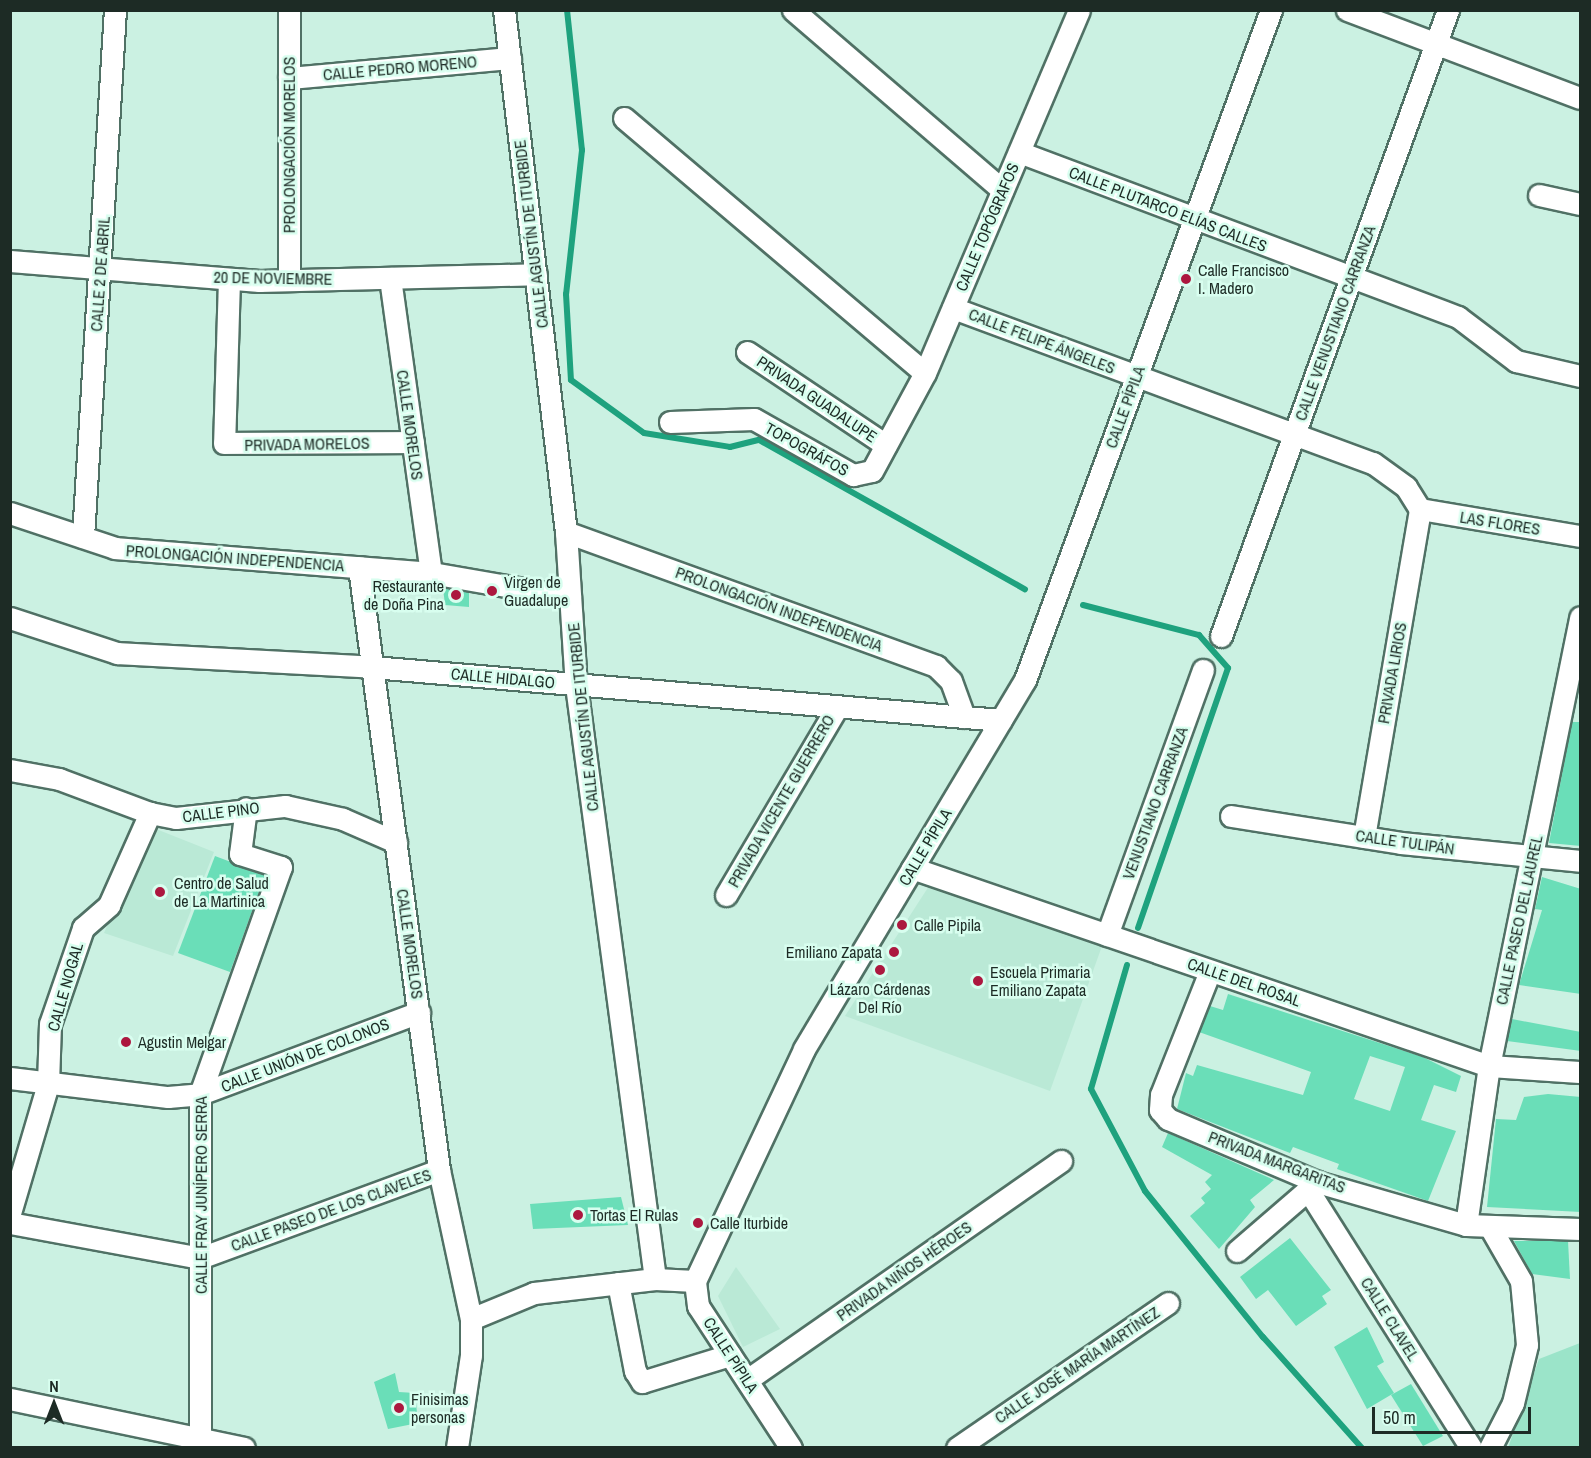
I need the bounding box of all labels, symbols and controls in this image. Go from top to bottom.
street label: CALLE PEDRO MORENO [322,52,478,84]
street label: PROLONGACIÓN MORELOS [279,57,299,233]
street label: CALLE AGUSTÍN DE ITURBIDE [510,138,552,330]
street label: CALLE TOPÓGRAFOS [951,160,1023,294]
street label: CALLE PLUTARCO ELÍAS CALLES [1066,162,1270,256]
street label: CALLE 2 DE ABRIL [86,215,114,333]
street label: CALLE VENUSTIANO CARRANZA [1291,223,1379,423]
place label: Calle Francisco I. Madero [1198,260,1289,298]
street label: 20 DE NOVIEMBRE [213,267,333,289]
marker: Calle Francisco I. Madero [1179,272,1193,286]
street label: CALLE FELIPE ÁNGELES [966,304,1118,378]
street label: PRIVADA GUADALUPE [753,352,881,446]
street label: CALLE PÍPILA [1101,363,1149,451]
street label: CALLE MORELOS [393,369,427,481]
street label: TOPOGRÁFOS [762,418,852,480]
street label: PRIVADA MORELOS [244,433,370,455]
street label: LAS FLORES [1459,507,1541,539]
street label: PROLONGACIÓN INDEPENDENCIA [125,541,345,575]
street label: PROLONGACIÓN INDEPENDENCIA [673,563,885,655]
place label: Virgen de Guadalupe [504,572,568,610]
place label: Restaurante de Doña Pina [364,576,444,614]
marker: Virgen de Guadalupe [485,584,499,598]
marker: Restaurante de Doña Pina [449,588,463,602]
street label: PRIVADA LIRIOS [1374,620,1410,726]
street label: CALLE AGUSTÍN DE ITURBIDE [564,621,602,813]
street label: CALLE HIDALGO [450,664,556,692]
street label: PRIVADA VICENTE GUERRERO [724,711,838,891]
street label: VENUSTIANO CARRANZA [1118,724,1192,882]
street label: CALLE PINO [181,798,261,826]
street label: CALLE PÍPILA [895,805,955,889]
street label: CALLE TULIPÁN [1354,826,1456,858]
street label: CALLE PASEO DEL LAUREL [1492,833,1546,1007]
place label: Centro de Salud de La Martinica [174,873,269,911]
marker: Centro de Salud de La Martinica [151,883,169,901]
street label: CALLE MORELOS [393,888,427,1000]
place label: Calle Pipila [914,915,981,935]
marker: Calle Pipila [895,918,909,932]
street label: CALLE NOGAL [43,941,87,1033]
place label: Emiliano Zapata [786,942,882,962]
marker: Emiliano Zapata [887,945,901,959]
street label: CALLE DEL ROSAL [1185,954,1303,1010]
place label: Escuela Primaria Emiliano Zapata [990,962,1091,1000]
marker: Lázaro Cárdenas Del Río [873,963,887,977]
marker: Escuela Primaria Emiliano Zapata [971,974,985,988]
place label: Lázaro Cárdenas Del Río [830,979,930,1017]
street label: CALLE UNIÓN DE COLONOS [218,1014,392,1096]
place label: Agustin Melgar [138,1032,226,1052]
marker: Agustin Melgar [119,1035,133,1049]
street label: CALLE FRAY JUNÍPERO SERRA [191,1096,211,1294]
street label: PRIVADA MARGARITAS [1205,1127,1349,1197]
street label: CALLE PASEO DE LOS CLAVELES [228,1165,434,1255]
place label: Tortas El Rulas [590,1205,678,1225]
marker: Tortas El Rulas [571,1208,585,1222]
place label: Calle Iturbide [710,1213,788,1233]
marker: Calle Iturbide [691,1216,705,1230]
street label: PRIVADA NIÑOS HÉROES [833,1217,975,1325]
street label: CALLE CLAVEL [1357,1274,1423,1364]
street label: CALLE JOSÉ MARÍA MARTÍNEZ [991,1302,1163,1428]
street label: CALLE PÍPILA [700,1314,762,1396]
north arrow [24,1374,84,1434]
text: N [49,1375,59,1397]
place label: Finisimas personas [411,1389,469,1427]
scale bar [1375,1395,1534,1433]
marker: Finisimas personas [392,1401,406,1415]
text: 50 m [1383,1405,1416,1430]

